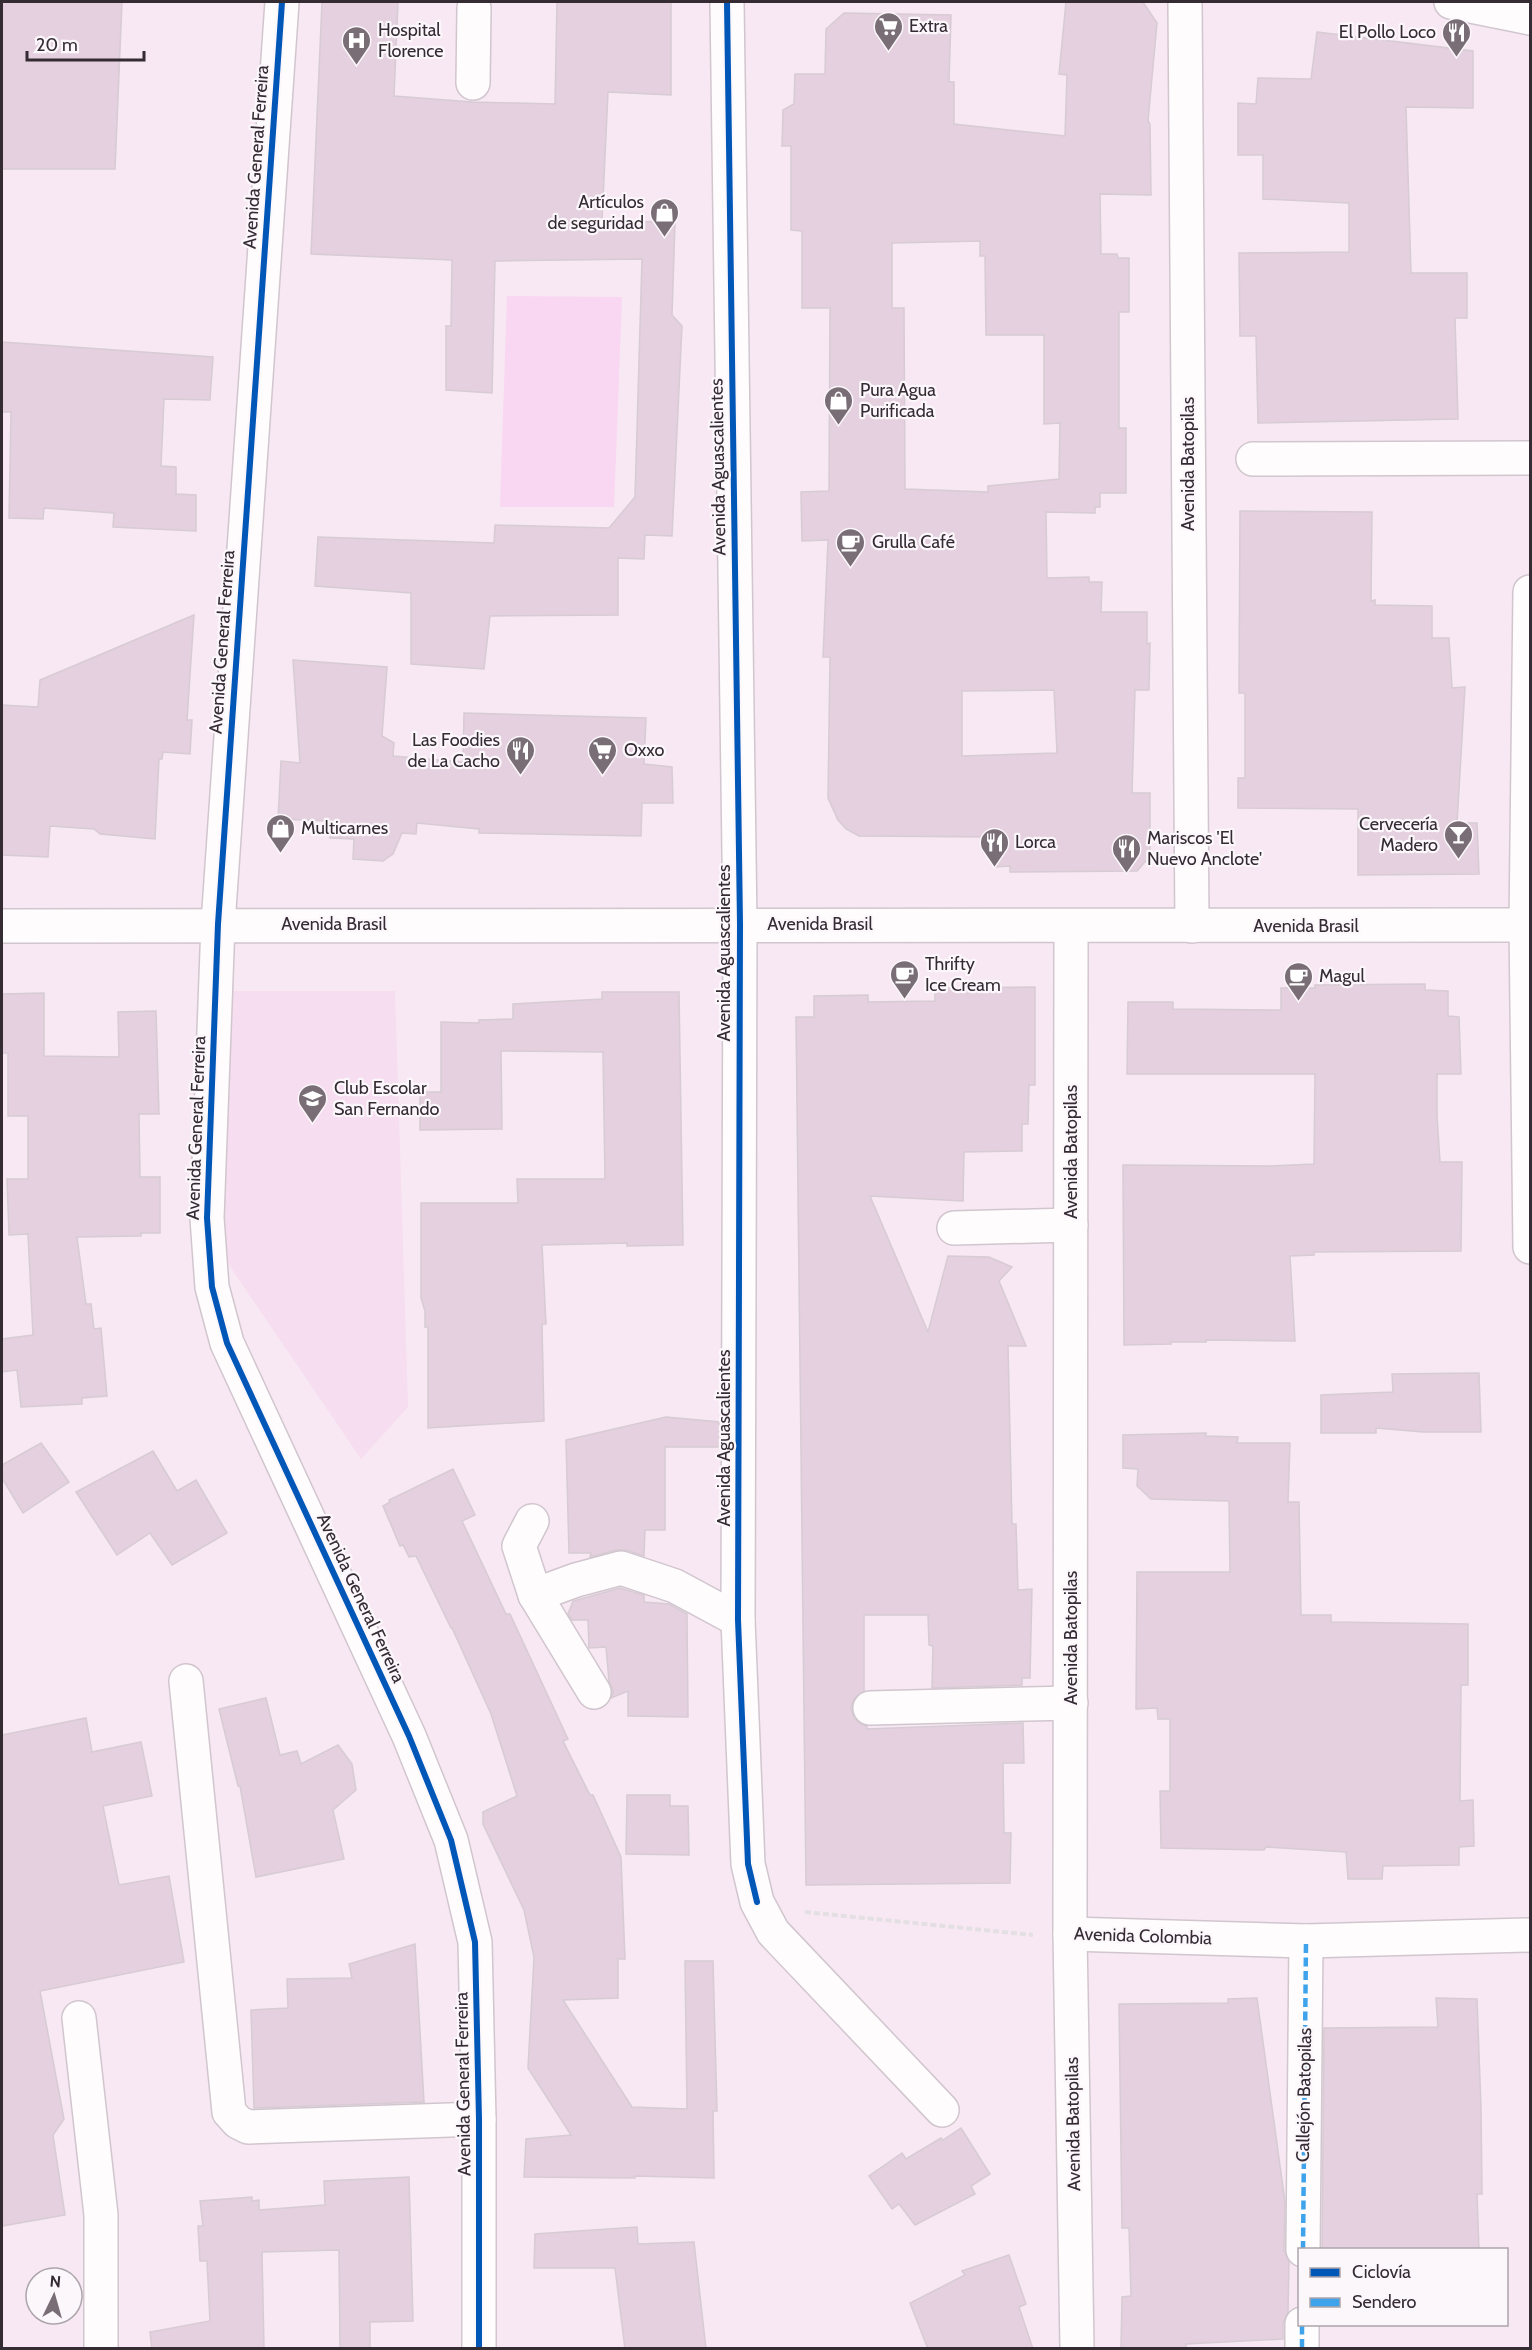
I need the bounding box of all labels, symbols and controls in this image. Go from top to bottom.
supermarket icon: Extra [872,10,904,52]
place label: Extra [909,15,948,37]
restaurant icon: El Pollo Loco [1441,16,1473,58]
place label: Hospital Florence [378,19,443,62]
place label: El Pollo Loco [1339,21,1436,43]
scale bar [27,24,144,62]
hospital icon: Hospital Florence [341,24,373,66]
text: 20 m [36,34,78,56]
street label: Avenida General Ferreira [239,64,273,250]
place label: Artículos de seguridad [548,191,644,234]
shop icon: Artículos de seguridad [649,196,681,238]
street label: Avenida Aguascalientes [705,378,731,556]
place label: Pura Agua Purificada [860,379,936,422]
shop icon: Pura Agua Purificada [823,384,855,426]
street label: Avenida Batopilas [1177,397,1199,531]
cafe icon: Grulla Café [835,526,867,568]
place label: Grulla Café [872,531,955,553]
street label: Avenida General Ferreira [205,549,239,735]
place label: Las Foodies de La Cacho [407,729,500,772]
restaurant icon: Las Foodies de La Cacho [505,734,537,776]
supermarket icon: Oxxo [587,734,619,776]
place label: Oxxo [624,739,664,761]
shop icon: Multicarnes [264,812,296,854]
place label: Cervecería Madero [1359,813,1438,856]
place label: Multicarnes [301,817,388,839]
bar icon: Cervecería Madero [1443,818,1475,860]
restaurant icon: Lorca [978,826,1010,868]
place label: Mariscos 'El Nuevo Anclote' [1147,827,1262,870]
place label: Lorca [1015,831,1056,853]
restaurant icon: Mariscos 'El Nuevo Anclote' [1110,832,1142,874]
street label: Avenida Aguascalientes [713,864,735,1042]
street label: Avenida Brasil [281,913,387,935]
street label: Avenida Brasil [767,913,873,935]
street label: Avenida Brasil [1253,915,1359,937]
place label: Thrifty Ice Cream [925,953,1001,996]
cafe icon: Thrifty Ice Cream [888,958,920,1000]
cafe icon: Magul [1282,960,1314,1002]
place label: Magul [1319,965,1366,987]
street label: Avenida General Ferreira [182,1035,210,1220]
place label: Club Escolar San Fernando [334,1077,440,1120]
school or university icon: Club Escolar San Fernando [297,1082,329,1124]
street label: Avenida Batopilas [1060,1085,1082,1219]
street label: Avenida Aguascalientes [713,1349,735,1527]
street label: Avenida General Ferreira [312,1510,410,1686]
street label: Avenida Batopilas [1060,1571,1082,1705]
street label: Avenida Colombia [1074,1923,1213,1949]
street label: Avenida General Ferreira [450,1991,476,2176]
street label: Callejón Batopilas [1292,2028,1316,2162]
street label: Avenida Batopilas [1061,2057,1085,2191]
legend [1298,2248,1508,2326]
text: Ciclovía [1352,2261,1411,2283]
north arrow [24,2266,84,2326]
text: N [49,2272,62,2292]
text: Sendero [1352,2291,1416,2313]

